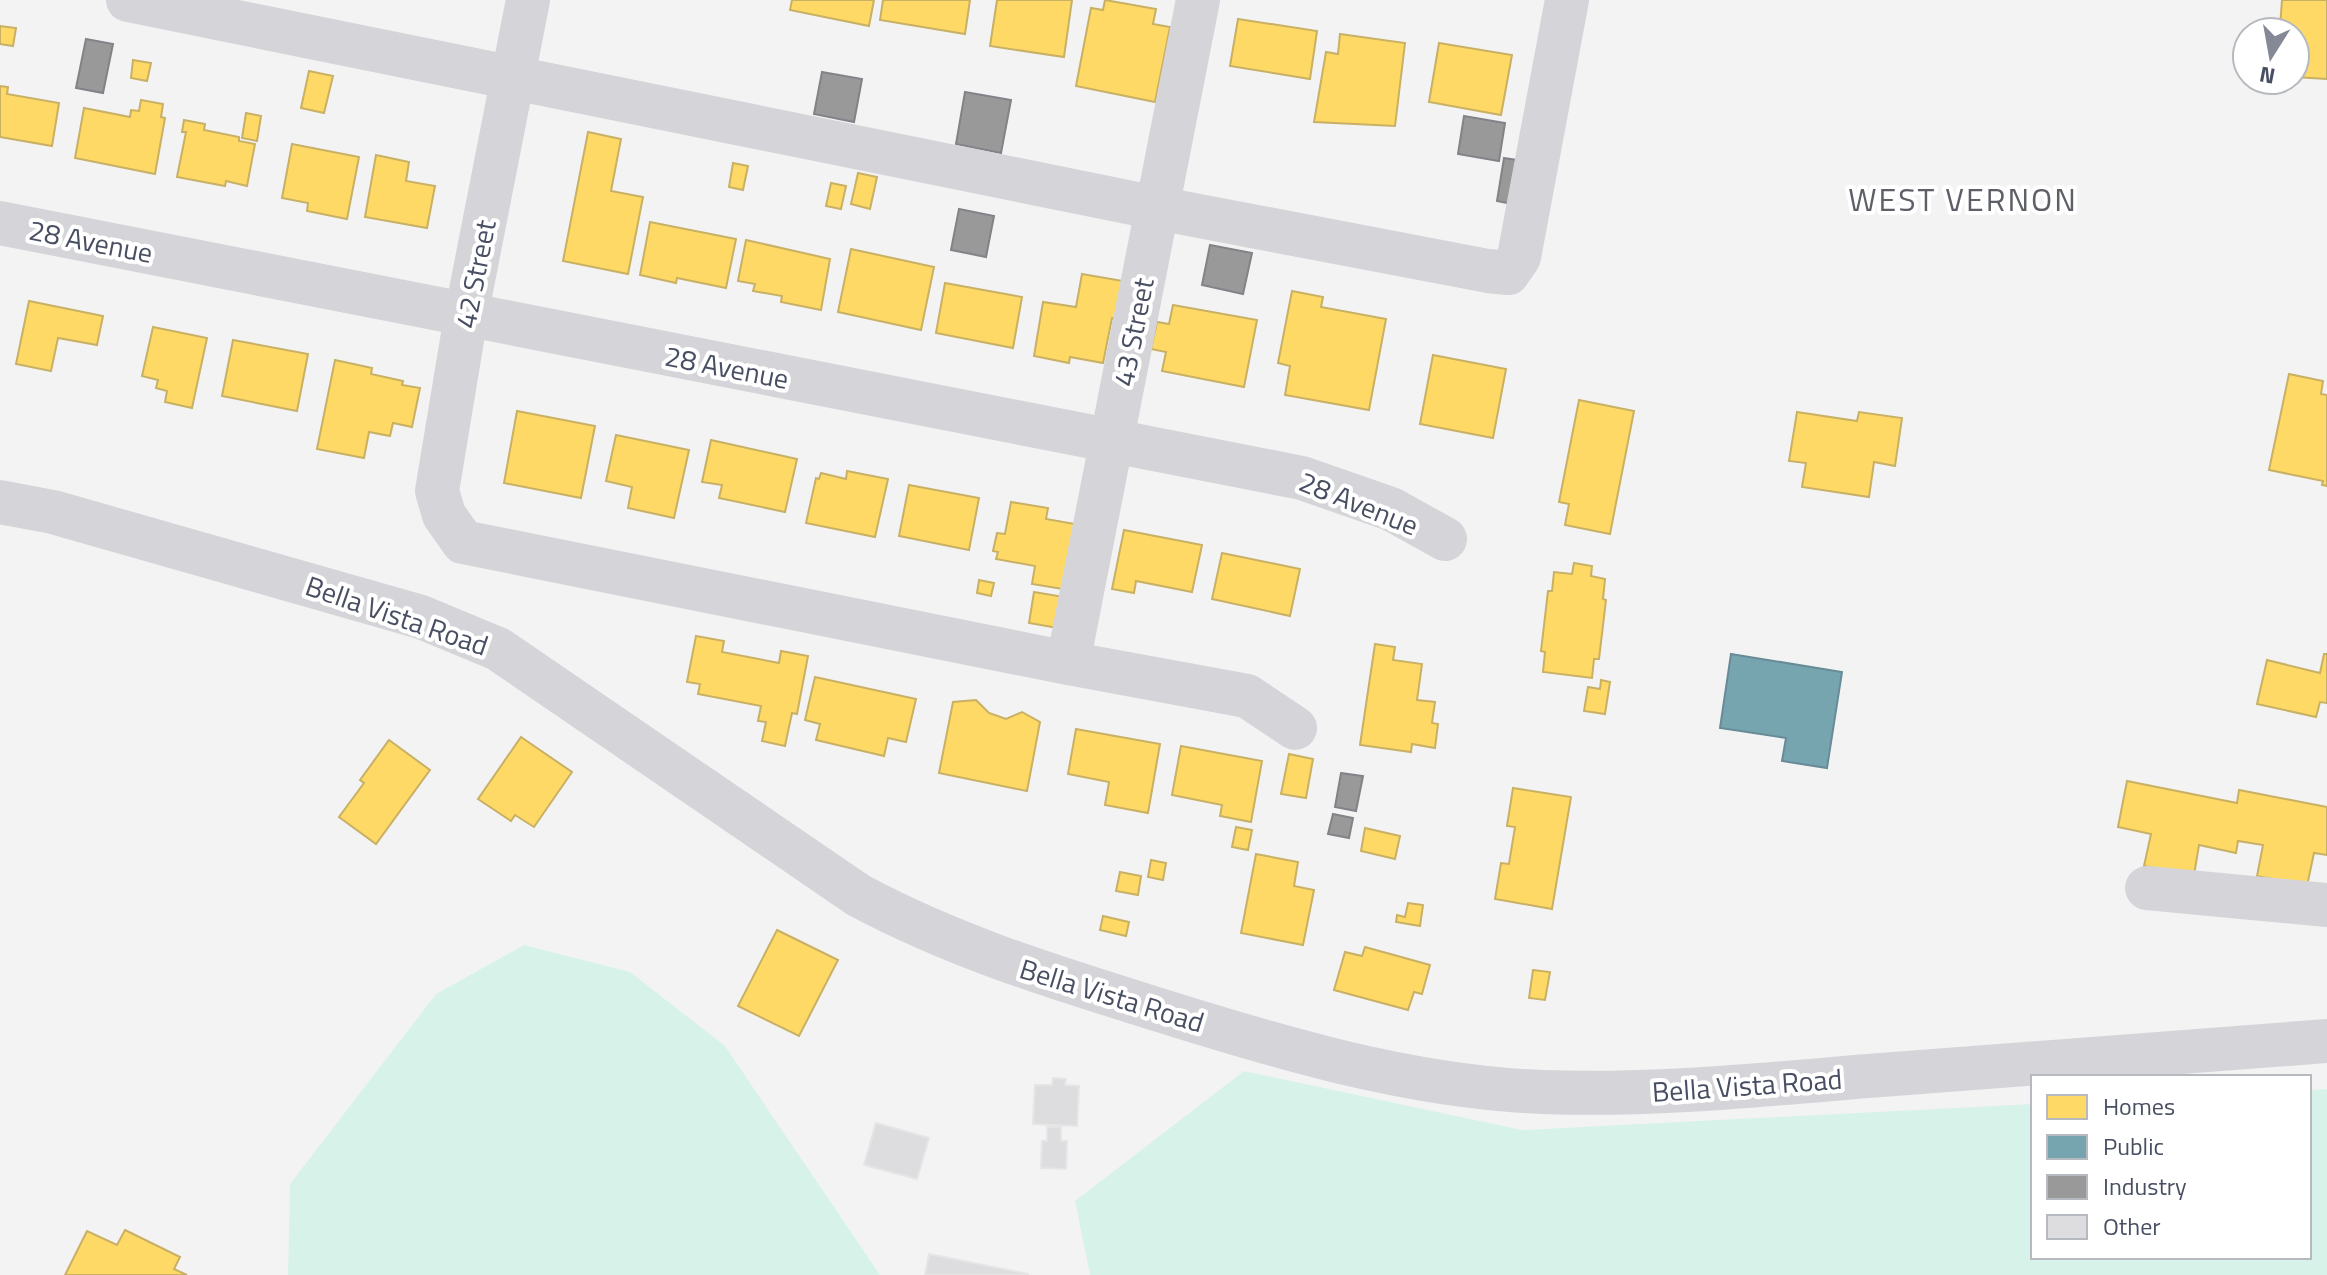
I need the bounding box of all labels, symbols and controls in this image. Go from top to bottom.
north arrow [2231,16,2311,96]
text: N [2256,57,2278,94]
district label: WEST VERNON [1848,175,2078,223]
street label: 28 Avenue [25,208,157,274]
street label: 42 Street [443,216,507,332]
street label: 43 Street [1101,274,1165,390]
street label: 28 Avenue [661,334,793,400]
street label: 28 Avenue [1293,460,1425,546]
street label: Bella Vista Road [300,564,494,666]
street label: Bella Vista Road [1015,947,1209,1043]
street label: Bella Vista Road [1650,1057,1844,1113]
legend [2031,1075,2311,1259]
text: Homes [2103,1088,2175,1124]
text: Public [2103,1128,2164,1164]
text: Industry [2103,1168,2187,1204]
text: Other [2103,1208,2161,1244]

